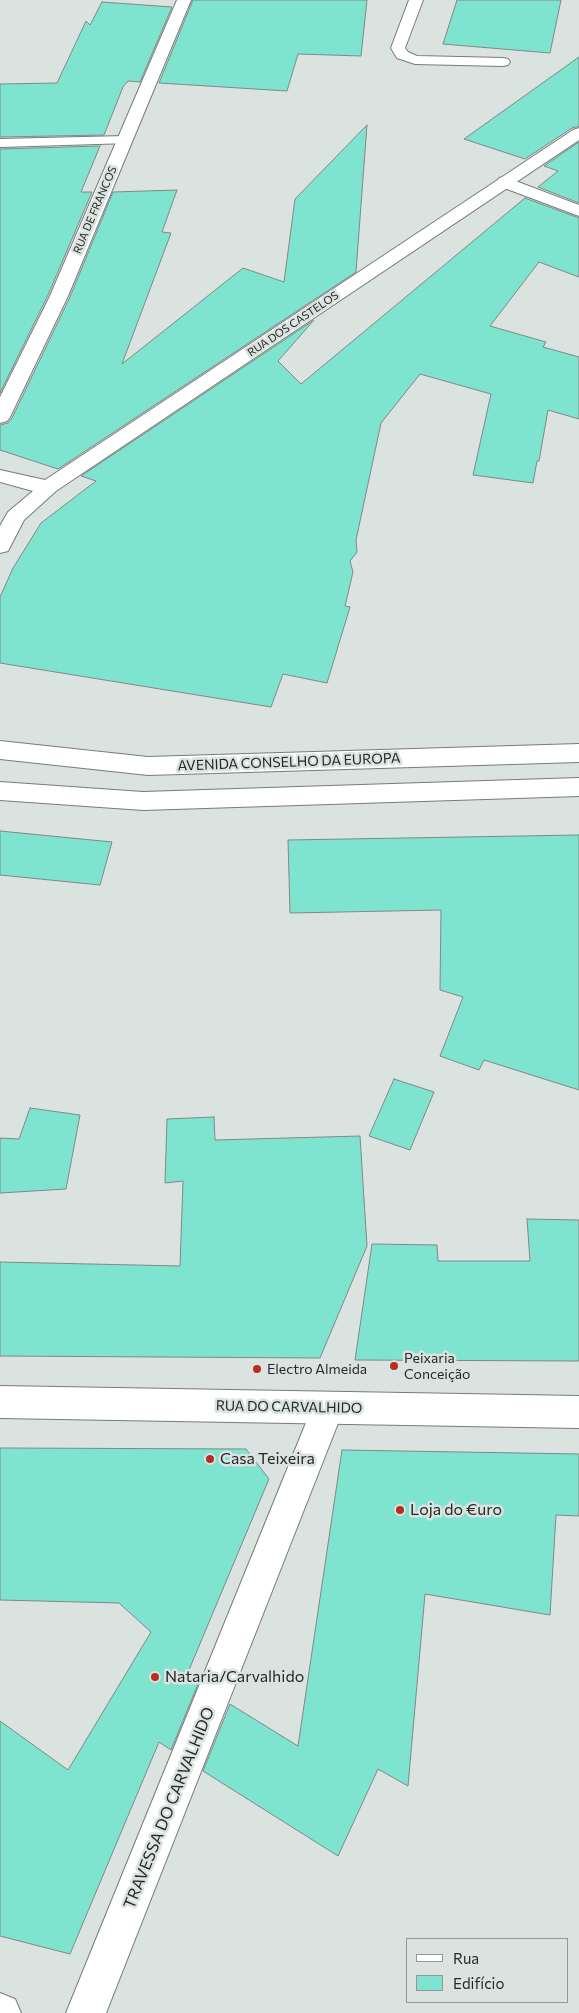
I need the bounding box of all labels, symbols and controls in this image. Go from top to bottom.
street label: RUA DE FRANCOS [71,164,119,256]
street label: RUA DOS CASTELOS [245,289,341,359]
street label: AVENIDA CONSELHO DA EUROPA [177,750,401,774]
place label: Peixaria Conceição [404,1350,470,1382]
marker: Peixaria Conceição [388,1360,400,1372]
place label: Electro Almeida [267,1361,367,1377]
marker: Electro Almeida [251,1363,263,1375]
street label: RUA DO CARVALHIDO [216,1397,362,1417]
place label: Casa Teixeira [220,1449,315,1469]
marker: Casa Teixeira [204,1453,216,1465]
place label: Loja do €uro [410,1500,502,1520]
marker: Loja do €uro [394,1504,406,1516]
place label: Nataria/Carvalhido [165,1667,304,1687]
marker: Nataria/Carvalhido [149,1671,161,1683]
street label: TRAVESSA DO CARVALHIDO [120,1704,218,1912]
legend [406,1938,569,2003]
text: Rua [453,1949,479,1967]
text: Edifício [453,1974,504,1992]

